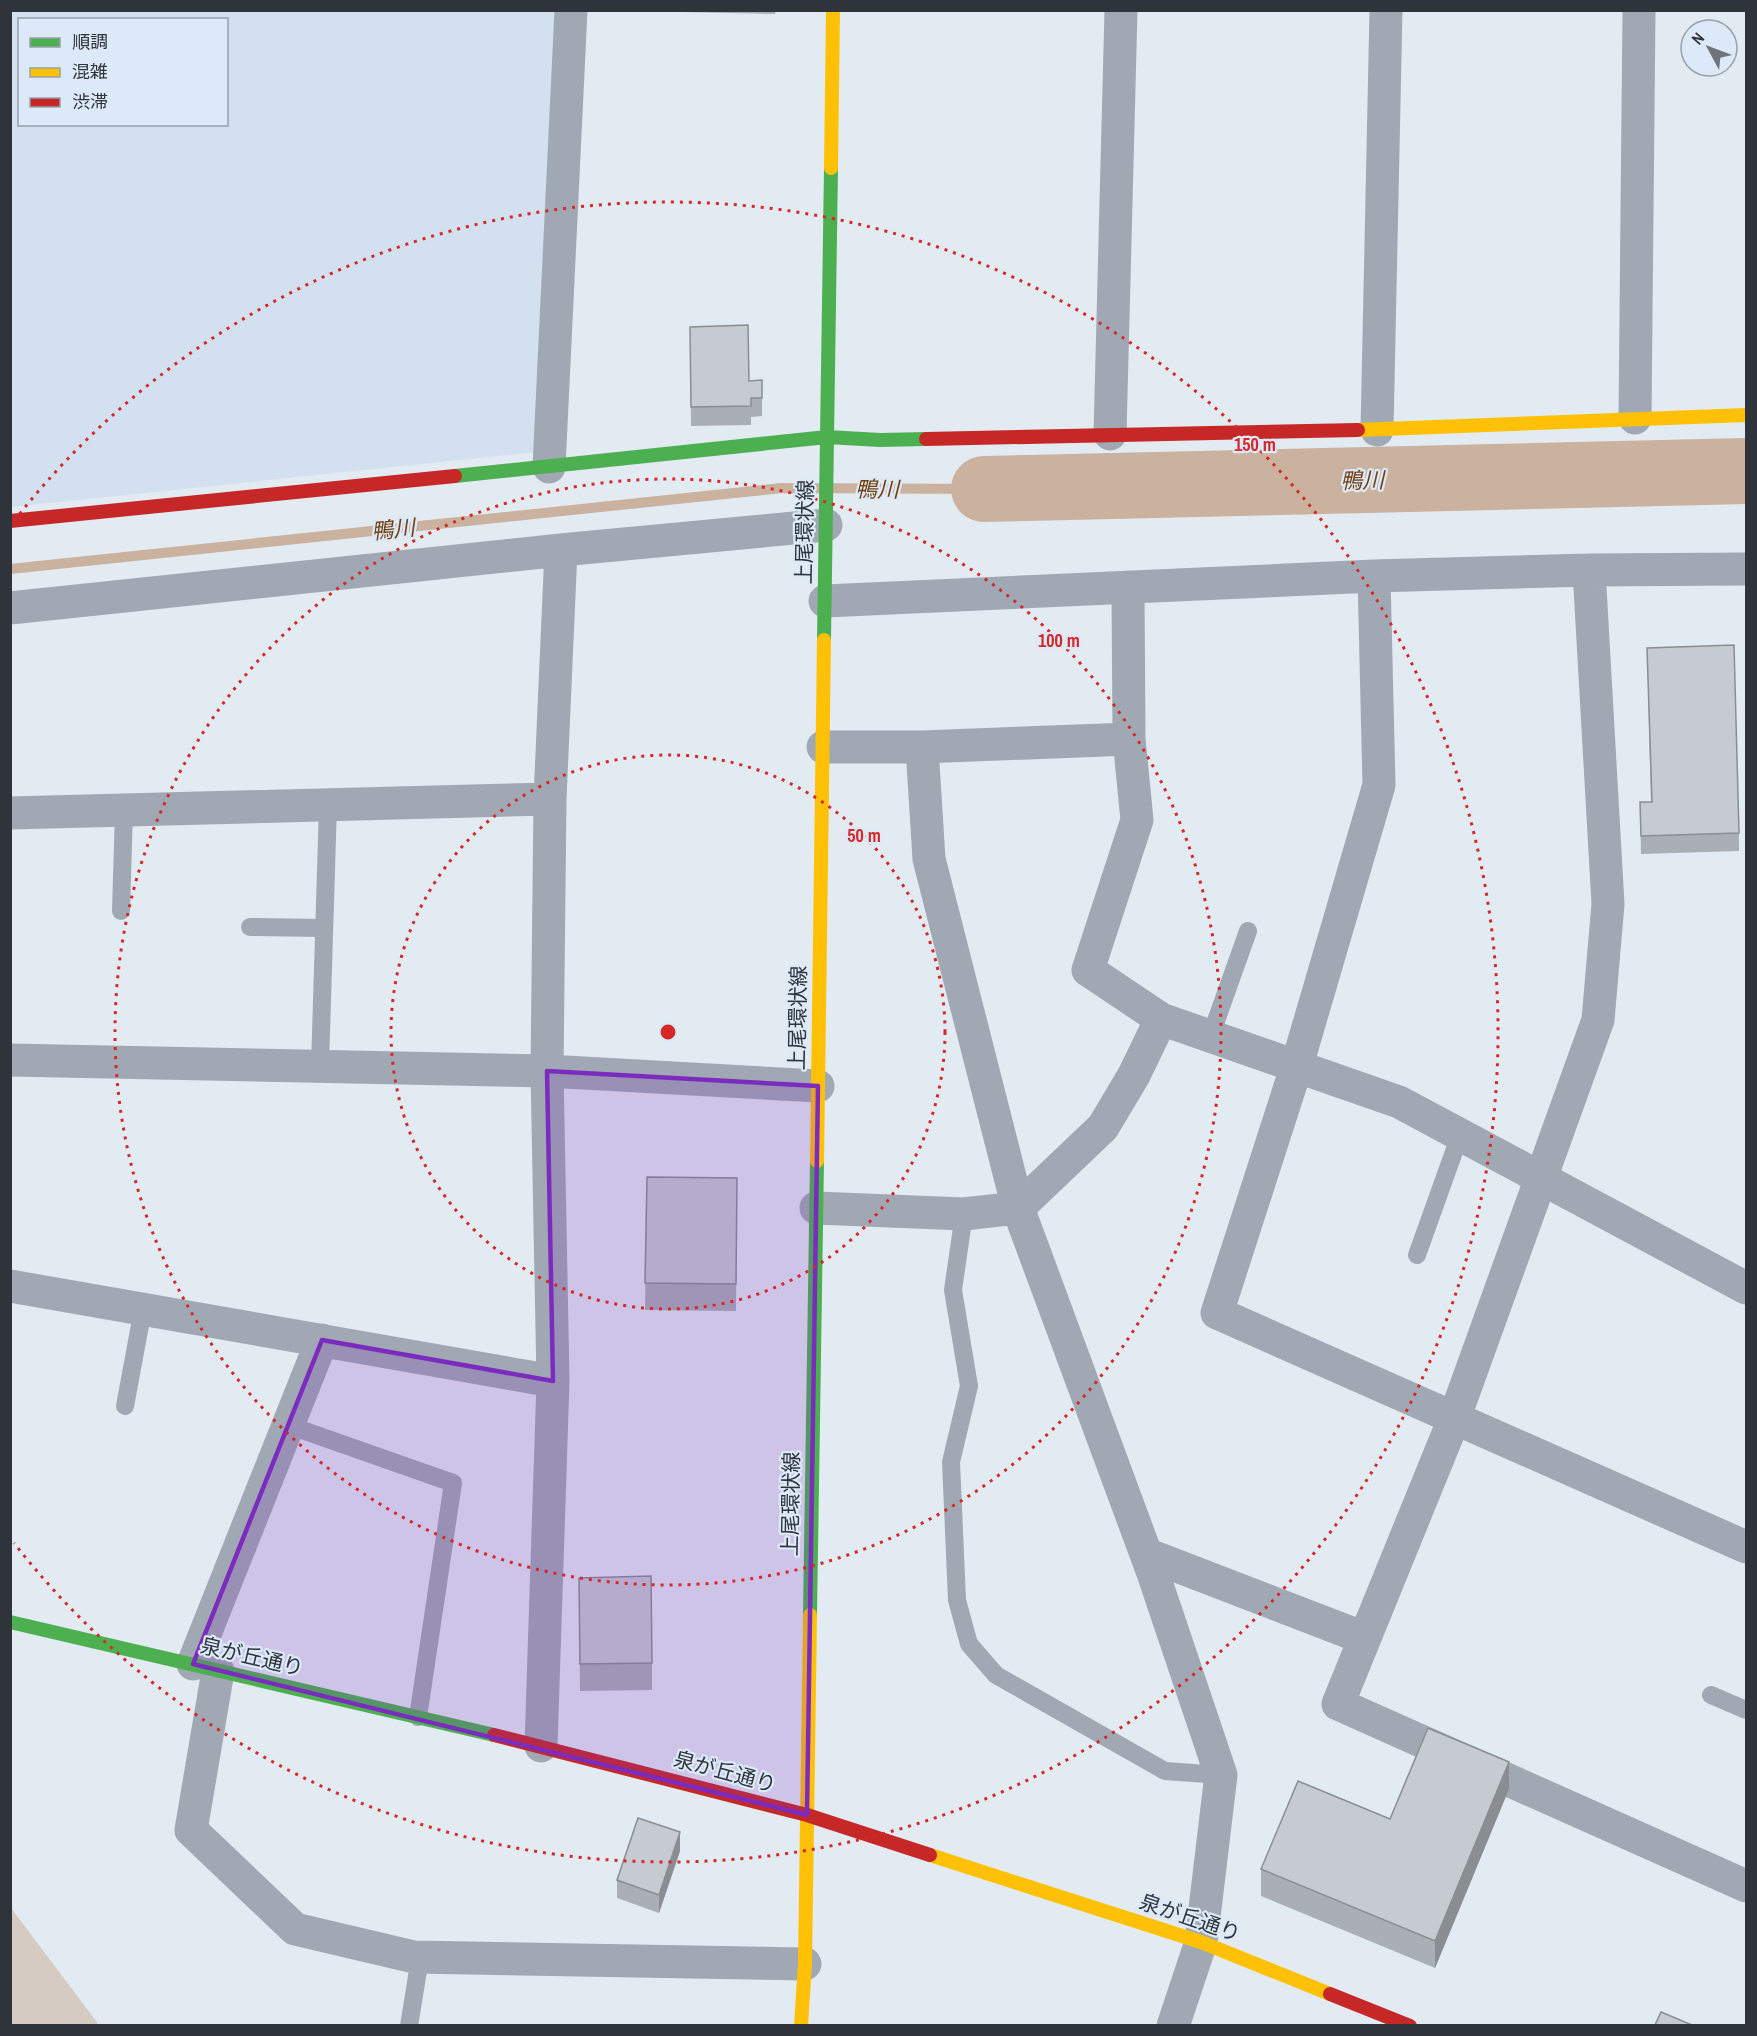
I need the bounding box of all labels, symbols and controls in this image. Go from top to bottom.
legend [18,18,228,126]
north arrow [1679,18,1739,78]
text: N [1686,27,1709,49]
text: 順調 [72,29,108,54]
text: 混雑 [72,59,108,84]
text: 渋滞 [72,89,108,114]
text: 150 m [1234,432,1276,457]
water label: 鴨川 [1340,465,1386,495]
water label: 鴨川 [855,474,901,504]
street label: 上尾環状線 [789,479,820,585]
water label: 鴨川 [370,512,418,546]
text: 100 m [1038,628,1080,653]
text: 50 m [847,823,881,848]
street label: 上尾環状線 [782,965,813,1071]
centre of rings [658,1022,678,1042]
street label: 上尾環状線 [775,1451,806,1557]
street label: 泉が丘通り [198,1631,307,1682]
street label: 泉が丘通り [671,1744,780,1799]
street label: 泉が丘通り [1136,1887,1245,1948]

